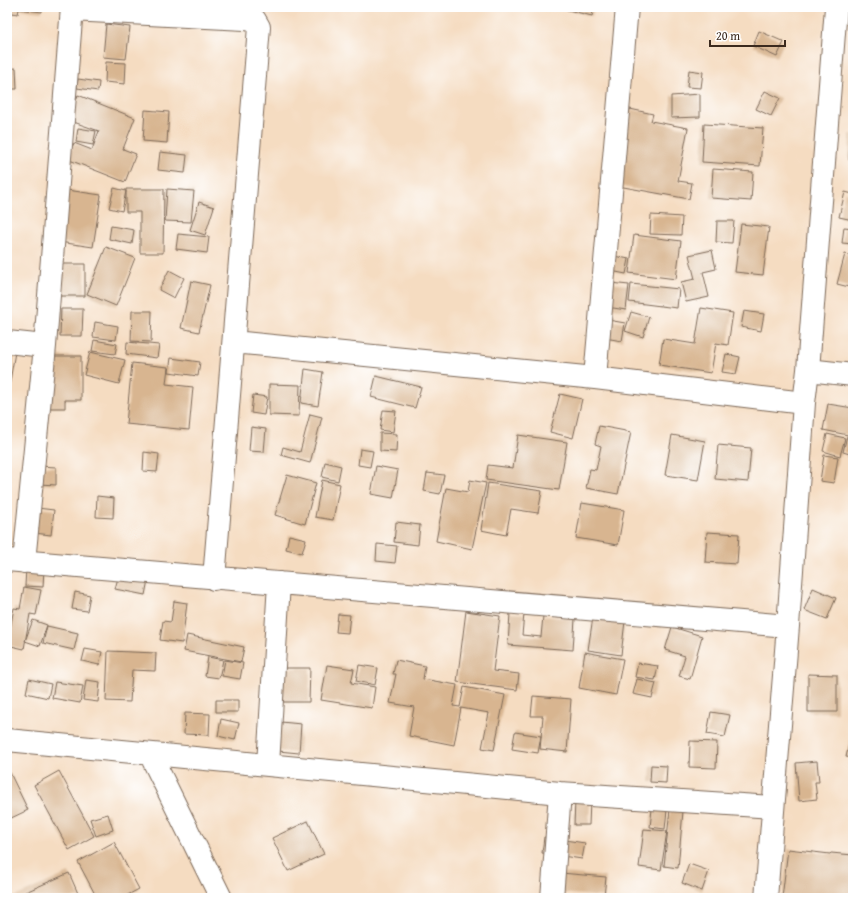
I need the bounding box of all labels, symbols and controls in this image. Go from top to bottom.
scale bar [710,22,785,48]
text: 20 m [716,27,740,44]

